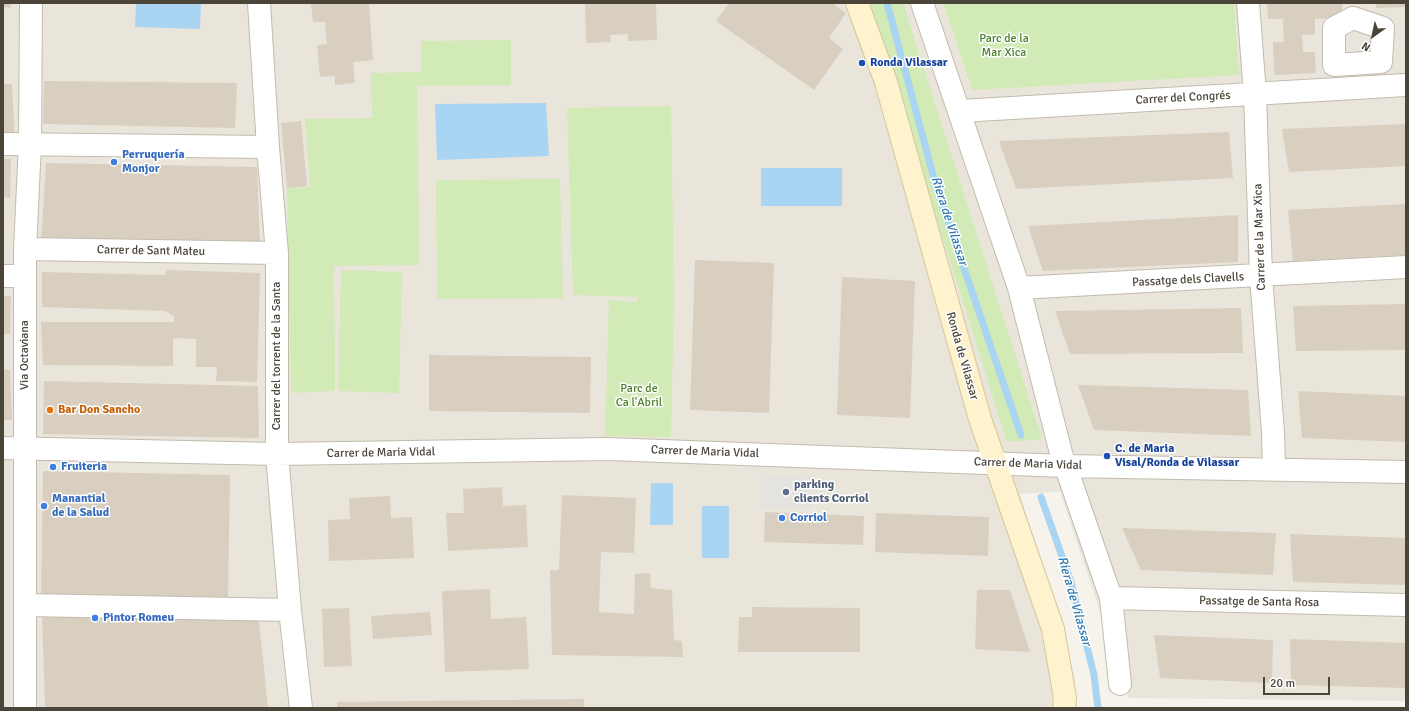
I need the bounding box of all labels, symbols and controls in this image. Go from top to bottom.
north arrow [1353,16,1393,56]
park label: Parc de la Mar Xica [979,32,1029,60]
text: N [1359,39,1373,54]
place label: Ronda Vilassar [870,56,948,70]
marker: Ronda Vilassar [857,58,867,68]
street label: Carrer del Congrés [1135,88,1231,108]
place label: Perruquería Monjor [122,148,185,176]
marker: Perruquería Monjor [109,157,119,167]
water label: Riera de Vilassar [927,175,971,267]
street label: Carrer de la Mar Xica [1251,183,1269,291]
street label: Carrer de Sant Mateu [97,243,205,259]
street label: Passatge dels Clavells [1132,270,1244,290]
street label: Carrer del torrent de la Santa [270,282,284,430]
street label: Ronda de Vilassar [943,310,981,402]
street label: Via Octaviana [18,320,32,390]
park label: Parc de Ca l'Abril [616,382,662,410]
place label: Bar Don Sancho [58,403,140,417]
marker: Bar Don Sancho [45,405,55,415]
place label: C. de Maria Visal/Ronda de Vilassar [1115,442,1239,470]
street label: Carrer de Maria Vidal [651,443,759,461]
street label: Carrer de Maria Vidal [327,445,435,461]
marker: C. de Maria Visal/Ronda de Vilassar [1102,451,1112,461]
street label: Carrer de Maria Vidal [974,455,1082,473]
place label: Fruiteria [61,460,107,474]
marker: Fruiteria [48,462,58,472]
place label: parking clients Corriol [794,478,869,506]
marker: parking clients Corriol [781,487,791,497]
place label: Manantial de la Salud [52,492,109,520]
marker: Manantial de la Salud [39,501,49,511]
place label: Corriol [790,511,827,525]
marker: Corriol [777,513,787,523]
water label: Riera de Vilassar [1054,554,1094,648]
street label: Passatge de Santa Rosa [1199,594,1319,610]
place label: Pintor Romeu [103,611,174,625]
marker: Pintor Romeu [90,613,100,623]
scale bar [1265,669,1332,695]
text: 20 m [1270,676,1295,691]

